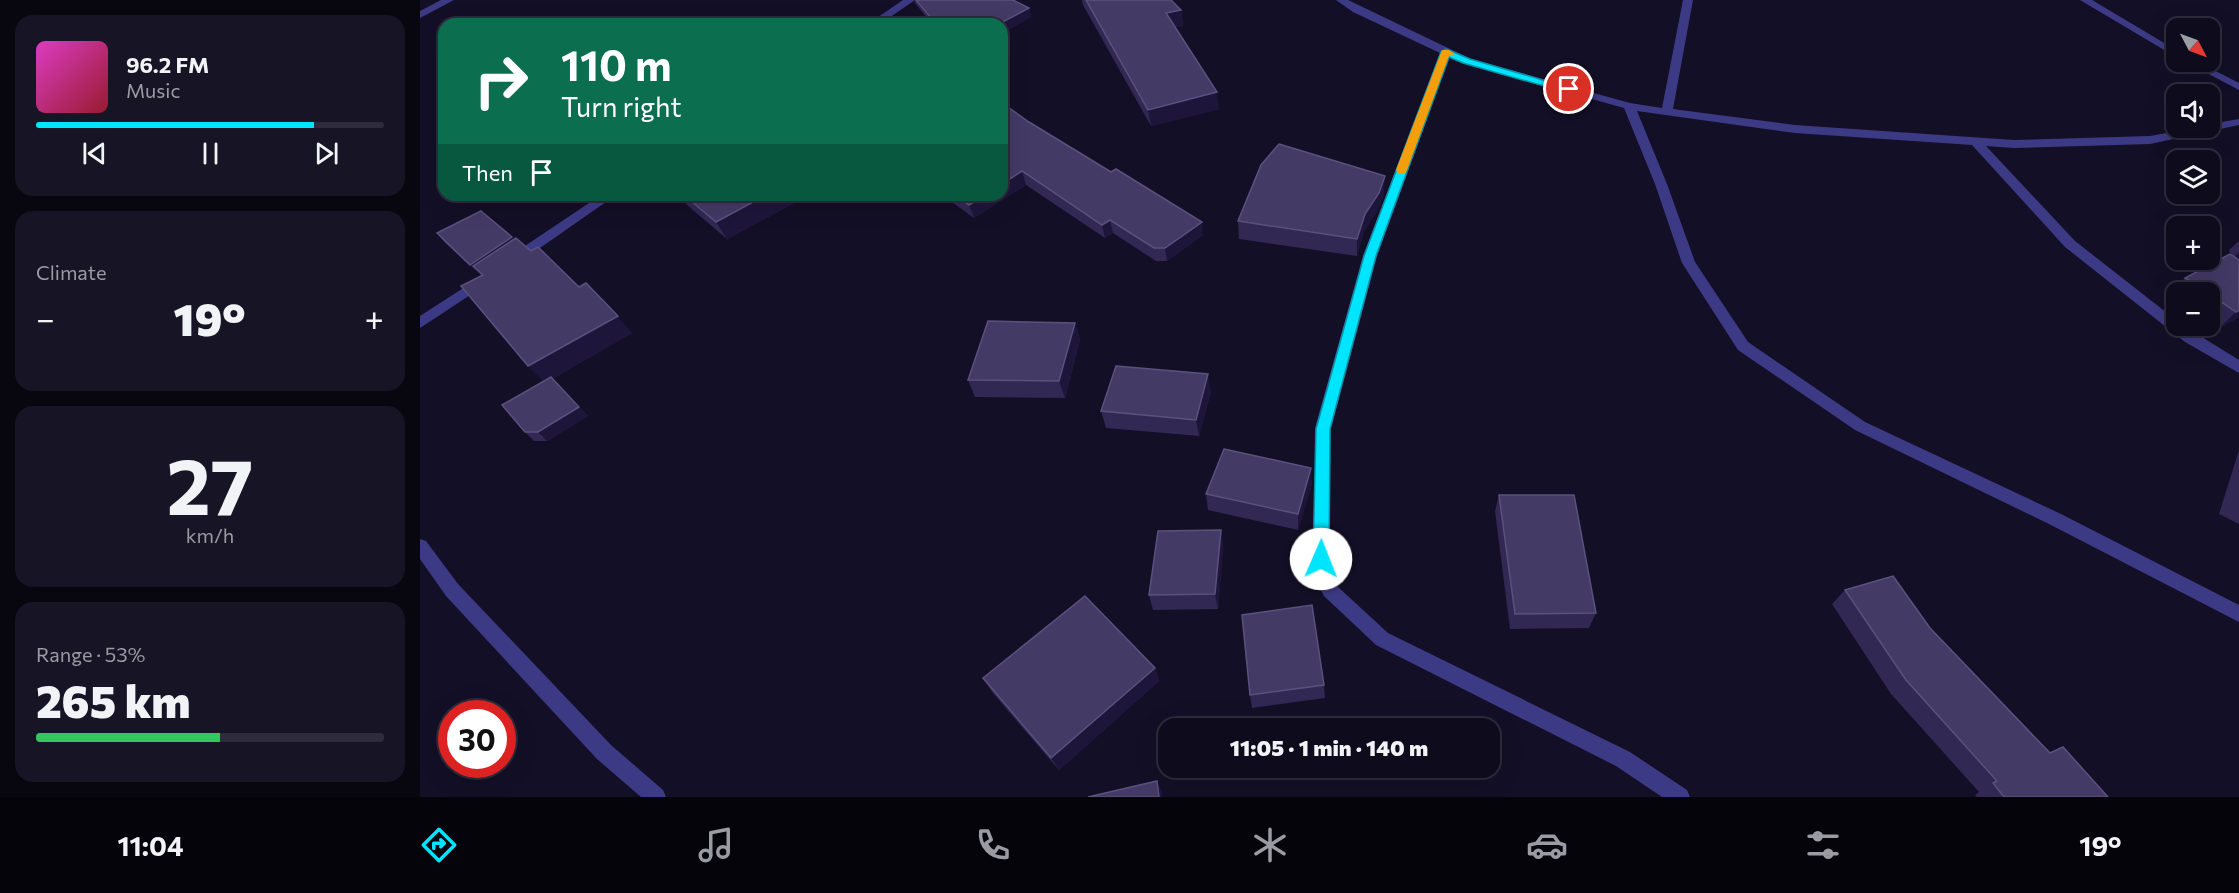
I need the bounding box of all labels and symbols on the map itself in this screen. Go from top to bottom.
north arrow [2166,18,2220,72]
pin [1543,63,1594,114]
position arrow [1289,527,1353,591]
speed limit sign: 30 [438,700,516,778]

